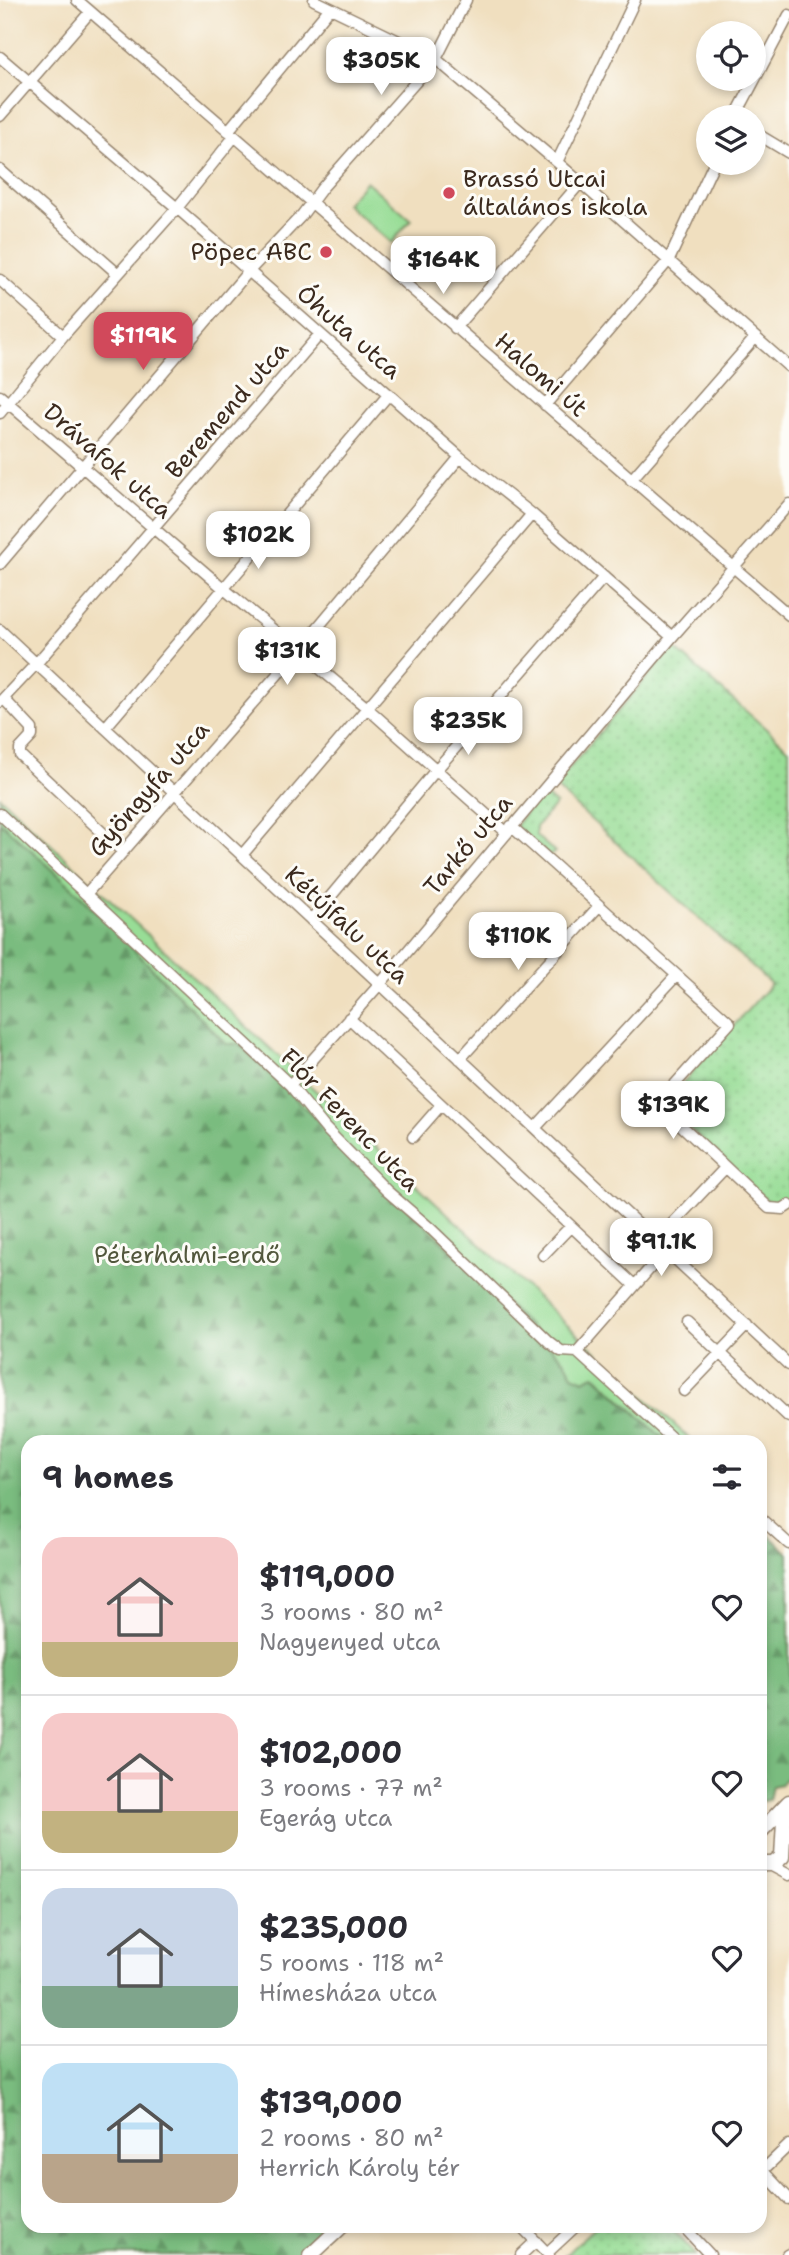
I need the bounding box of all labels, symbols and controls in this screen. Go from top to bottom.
map controls [696,21,766,175]
button: locate [696,21,766,91]
pin: $305K [332,38,430,97]
text: $305K [342,45,420,75]
button: layers [696,105,766,175]
place label: Brassó Utcai általános iskola [463,163,648,223]
marker: Brassó Utcai általános iskola [441,185,457,201]
place label: Pöpec ABC [190,236,312,268]
pin: $164K [394,236,492,296]
marker: Pöpec ABC [318,244,334,260]
text: $164K [407,244,479,274]
street label: Óhuta utca [290,278,408,386]
pin: $119K [94,312,192,372]
text: $119K [110,320,176,350]
street label: Halomi út [488,326,594,424]
street label: Beremend utca [158,334,296,486]
street label: Drávafok utca [37,396,179,526]
pin: $102K [209,512,307,571]
text: $102K [222,519,294,549]
pin: $131K [238,628,336,687]
text: $131K [254,635,320,665]
pin: $235K [419,698,517,757]
text: $235K [429,705,507,735]
street label: Gyöngyfa utca [81,714,217,863]
street label: Tarkő utca [416,788,520,902]
street label: Kétújfalu utca [278,859,416,991]
pin: $110K [469,912,567,972]
text: $110K [485,920,551,950]
street label: Flór Ferenc utca [273,1041,427,1199]
pin: $139K [624,1082,722,1141]
text: $139K [637,1089,709,1119]
pin: $91.1K [604,1218,718,1278]
text: $91.1K [626,1226,696,1256]
park label: Péterhalmi-erdő [94,1239,280,1271]
text: 9 homes [42,1457,174,1498]
icon: filters [708,1458,746,1496]
text: $119,000 [259,1556,395,1597]
icon: home [98,1565,182,1649]
icon: heart [708,1588,746,1626]
text: 3 rooms · 80 m² [259,1597,444,1627]
text: Nagyenyed utca [259,1627,440,1657]
text: $102,000 [259,1732,402,1773]
icon: home [98,1741,182,1825]
icon: heart [708,1764,746,1802]
text: 3 rooms · 77 m² [259,1773,443,1803]
text: Egerág utca [259,1803,392,1833]
text: $235,000 [259,1907,408,1948]
icon: home [98,1916,182,2000]
icon: heart [708,1939,746,1977]
text: 5 rooms · 118 m² [259,1948,444,1978]
text: Hímesháza utca [259,1978,437,2008]
text: $139,000 [259,2082,402,2123]
icon: home [98,2091,182,2175]
icon: heart [708,2114,746,2152]
text: 2 rooms · 80 m² [259,2123,444,2153]
text: Herrich Károly tér [259,2153,460,2183]

